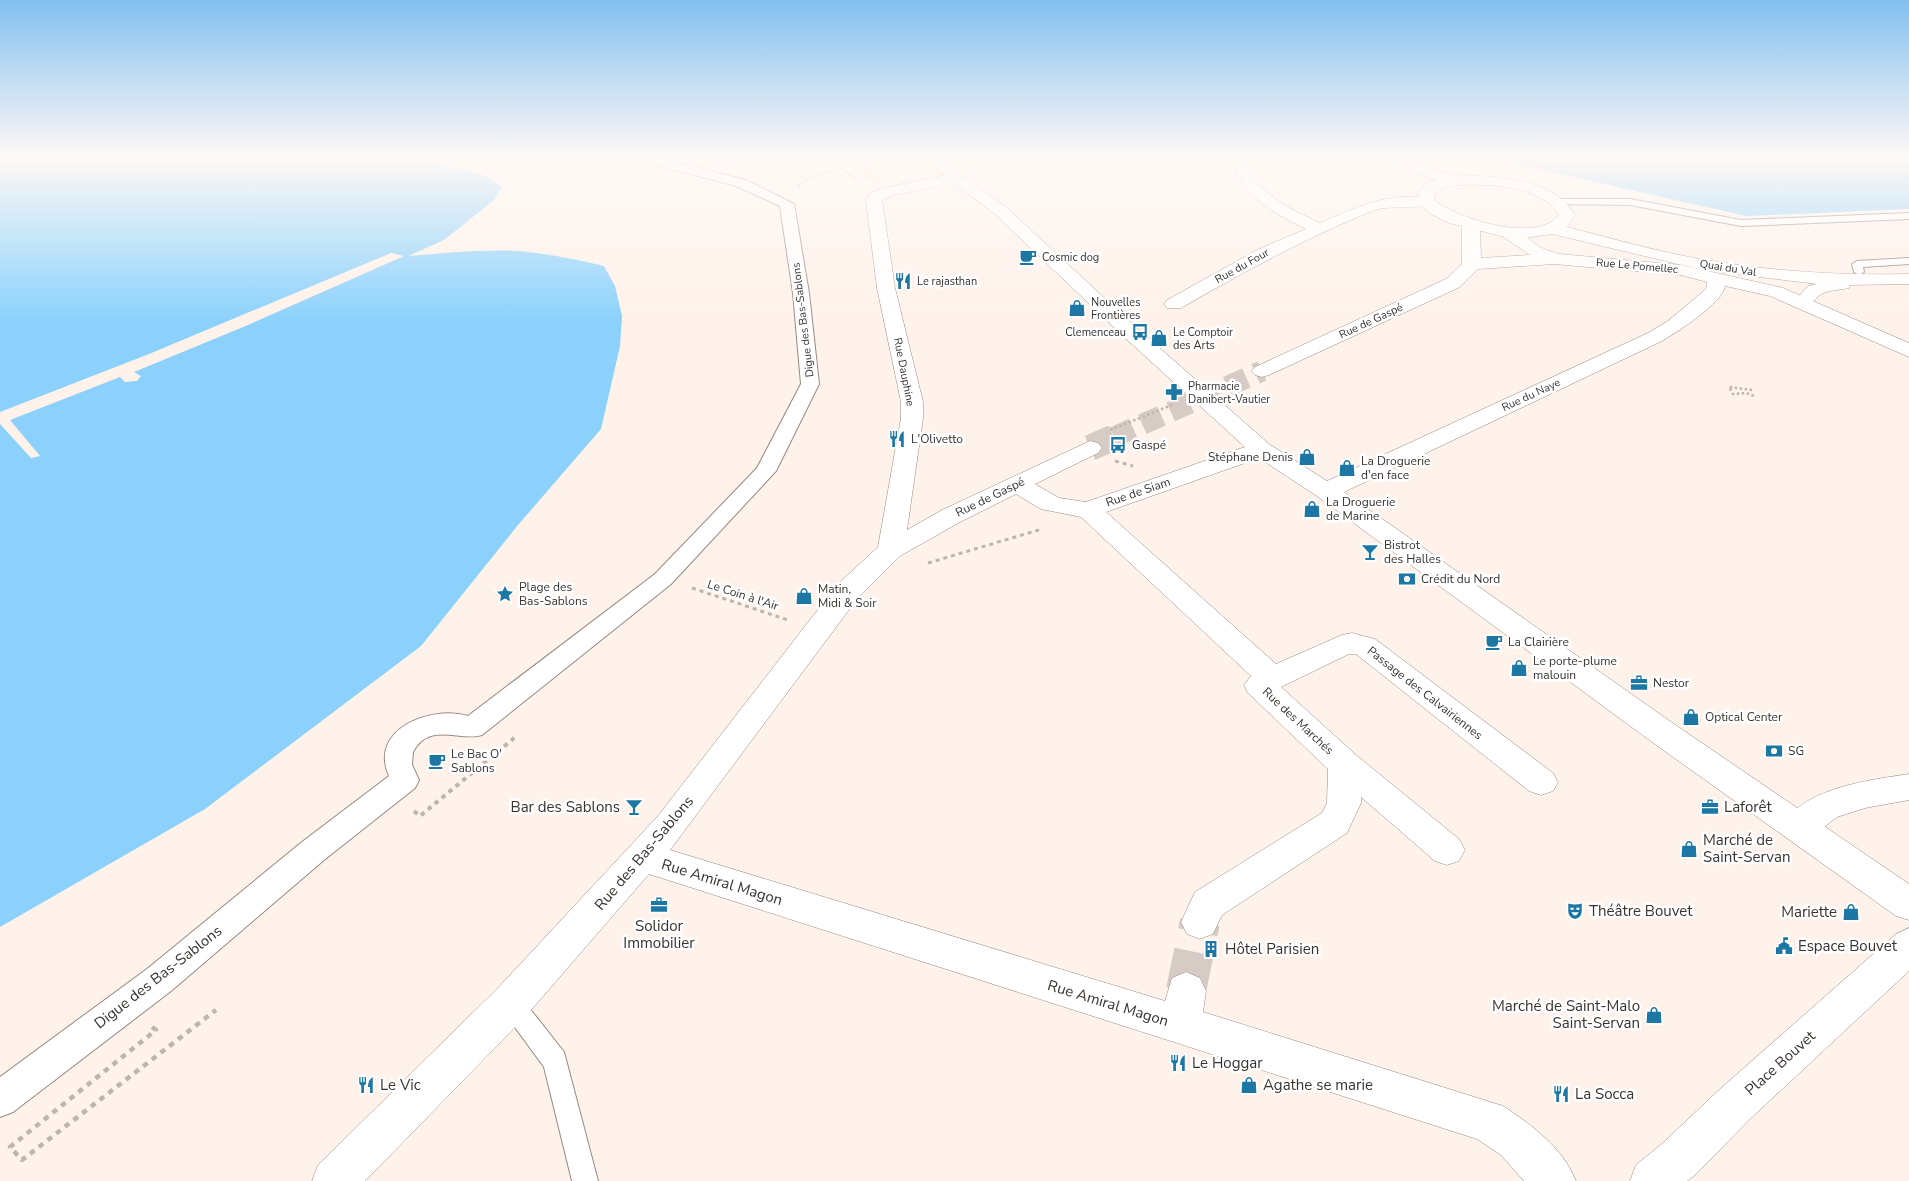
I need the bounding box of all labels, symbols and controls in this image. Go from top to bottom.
street label: Rue du Four [1212,245,1272,287]
cafe icon: Cosmic dog [1018,247,1038,267]
place label: Cosmic dog [1042,250,1099,265]
street label: Rue Le Pomellec [1595,255,1679,277]
street label: Quai du Val [1699,256,1758,280]
street label: Digue des Bas-Sablons [789,262,817,378]
restaurant icon: Le rajasthan [893,271,913,291]
place label: Le rajasthan [917,274,977,289]
place label: Nouvelles Frontières [1091,295,1140,323]
shop icon: Nouvelles Frontières [1067,298,1087,318]
street label: Rue de Gaspé [1337,300,1405,342]
bus stop icon: Clemenceau [1130,322,1150,342]
place label: Clemenceau [1065,325,1126,340]
place label: Le Comptoir des Arts [1173,325,1233,353]
shop icon: Le Comptoir des Arts [1149,328,1169,348]
street label: Rue Dauphine [890,336,918,408]
street label: Rue du Naye [1499,375,1563,415]
place label: Pharmacie Danibert-Vautier [1188,379,1270,407]
pharmacy icon: Pharmacie Danibert-Vautier [1164,382,1184,402]
restaurant icon: L'Olivetto [887,429,907,449]
place label: L'Olivetto [911,431,963,447]
bus stop icon: Gaspé [1108,435,1128,455]
place label: Gaspé [1132,437,1166,453]
shop icon: Stéphane Denis [1297,447,1317,467]
place label: Stéphane Denis [1208,449,1293,465]
place label: La Droguerie d'en face [1361,453,1430,483]
shop icon: La Droguerie d'en face [1337,458,1357,478]
street label: Rue de Gaspé [953,473,1027,521]
street label: Rue de Siam [1103,473,1173,511]
place label: La Droguerie de Marine [1326,494,1395,524]
shop icon: La Droguerie de Marine [1302,499,1322,519]
place label: Bistrot des Halles [1384,537,1441,567]
bar icon: Bistrot des Halles [1360,542,1380,562]
bank icon: Crédit du Nord [1397,569,1417,589]
place label: Crédit du Nord [1421,571,1500,587]
street label: Le Coin à l'Air [705,576,781,614]
place label: Plage des Bas-Sablons [519,579,588,609]
place label: Matin, Midi & Soir [818,581,877,611]
place icon: Plage des Bas-Sablons [495,584,515,604]
shop icon: Matin, Midi & Soir [794,586,814,606]
cafe icon: La Clairière [1484,632,1504,652]
place label: La Clairière [1508,634,1569,650]
street label: Passage des Calvairiennes [1364,643,1486,743]
place label: Le porte-plume malouin [1533,653,1617,683]
shop icon: Le porte-plume malouin [1509,658,1529,678]
office icon: Nestor [1629,673,1649,693]
place label: Nestor [1653,675,1690,691]
street label: Rue des Marchés [1259,684,1337,758]
shop icon: Optical Center [1681,707,1701,727]
place label: Optical Center [1705,709,1783,725]
bank icon: SG [1764,741,1784,761]
place label: SG [1788,743,1804,759]
place label: Le Bac O' Sablons [451,746,502,776]
cafe icon: Le Bac O' Sablons [427,751,447,771]
street label: Rue des Bas-Sablons [590,791,698,915]
place label: Bar des Sablons [511,797,620,817]
bar icon: Bar des Sablons [624,797,644,817]
office icon: Laforêt [1700,797,1720,817]
place label: Laforêt [1724,797,1772,817]
place label: Marché de Saint-Servan [1703,830,1790,867]
shop icon: Marché de Saint-Servan [1679,839,1699,859]
street label: Rue Amiral Magon [659,854,785,910]
office icon: Solidor Immobilier [649,895,669,915]
theatre icon: Théâtre Bouvet [1565,901,1585,921]
place label: Théâtre Bouvet [1589,901,1693,921]
place label: Mariette [1781,902,1837,922]
shop icon: Mariette [1841,902,1861,922]
place label: Solidor Immobilier [623,916,695,953]
street label: Digue des Bas-Sablons [90,921,226,1033]
public building icon: Espace Bouvet [1774,936,1794,956]
place label: Espace Bouvet [1798,936,1898,956]
building icon: Hôtel Parisien [1201,939,1221,959]
place label: Hôtel Parisien [1225,939,1319,959]
street label: Rue Amiral Magon [1045,975,1171,1031]
place label: Marché de Saint-Malo Saint-Servan [1492,996,1640,1033]
shop icon: Marché de Saint-Malo Saint-Servan [1644,1005,1664,1025]
street label: Place Bouvet [1741,1026,1820,1100]
restaurant icon: Le Hoggar [1168,1053,1188,1073]
place label: Le Hoggar [1192,1053,1263,1073]
restaurant icon: Le Vic [356,1075,376,1095]
place label: Le Vic [380,1075,421,1095]
shop icon: Agathe se marie [1239,1075,1259,1095]
place label: Agathe se marie [1263,1075,1373,1095]
restaurant icon: La Socca [1551,1084,1571,1104]
place label: La Socca [1575,1084,1634,1104]

